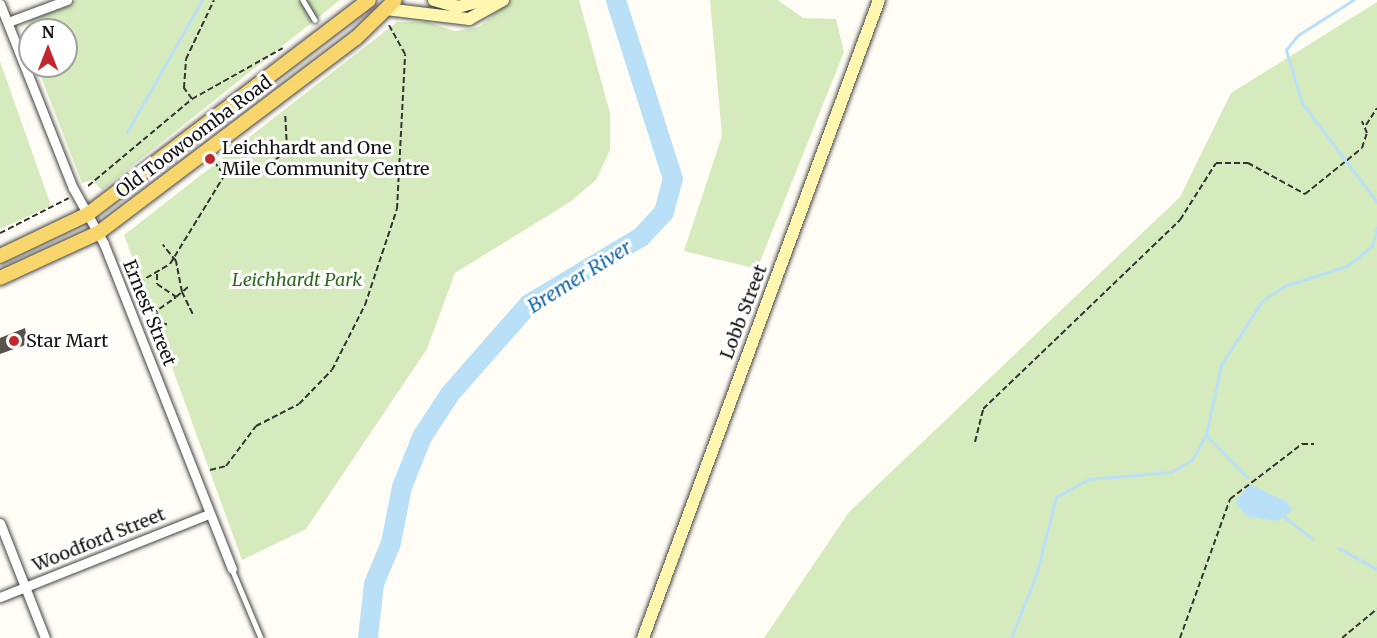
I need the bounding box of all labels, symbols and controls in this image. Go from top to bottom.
north arrow [18,18,78,78]
text: N [42,22,54,42]
street label: Old Toowoomba Road [112,71,276,203]
place label: Leichhardt and One Mile Community Centre [222,138,429,180]
marker: Leichhardt and One Mile Community Centre [203,152,217,166]
water label: Bremer River [523,235,635,317]
street label: Ernest Street [118,257,180,369]
street label: Lobb Street [716,262,772,362]
park label: Leichhardt Park [232,269,362,291]
place label: Star Mart [26,330,108,352]
marker: Star Mart [7,334,21,348]
street label: Woodford Street [30,504,168,576]

